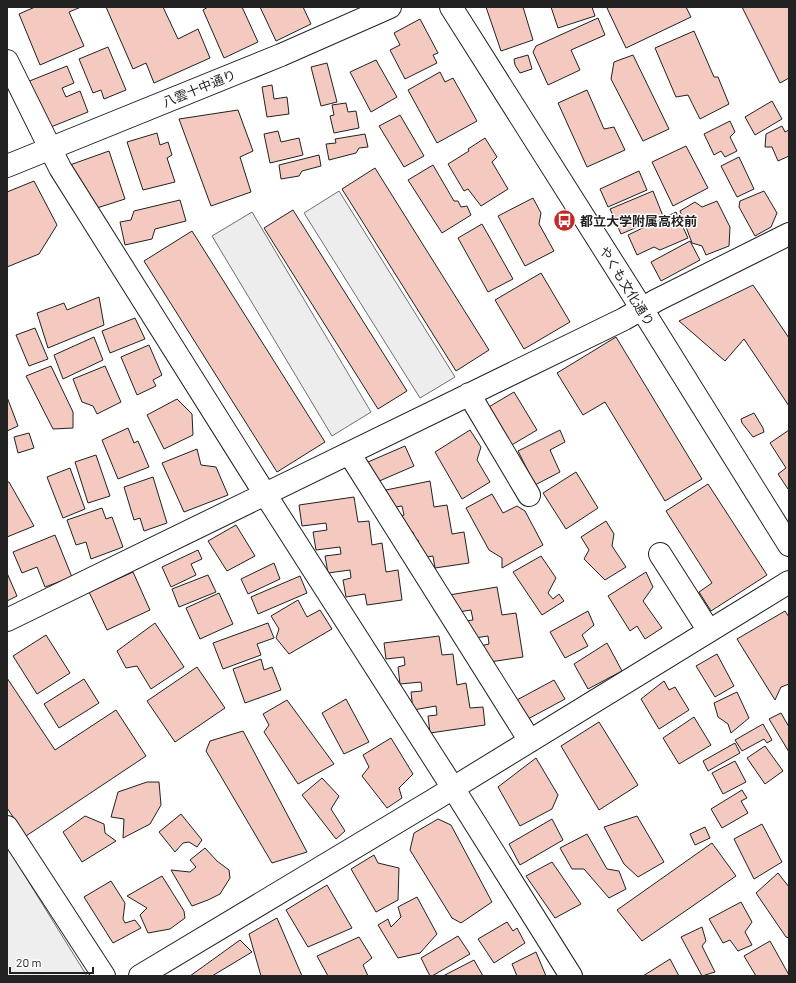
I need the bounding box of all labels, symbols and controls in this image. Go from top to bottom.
street label: 八雲十中通り [160,66,238,110]
bus stop icon: 都立大学附属高校前 [551,208,577,234]
place label: 都立大学附属高校前 [580,213,697,229]
street label: やくも文化通り [596,243,658,329]
scale bar [10,949,93,975]
text: 20 m [16,955,42,969]

